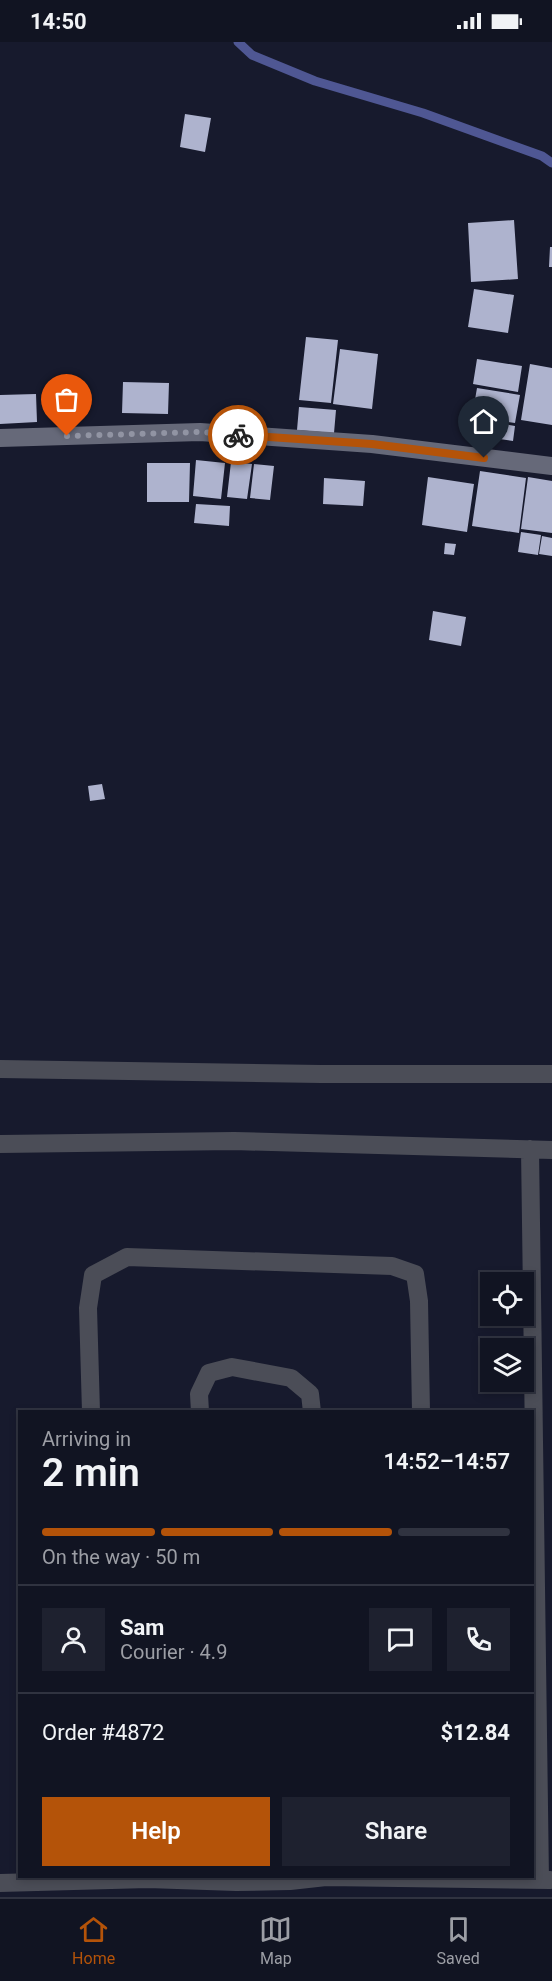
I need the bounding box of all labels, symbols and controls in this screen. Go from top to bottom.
text: 14:50 [30,9,87,34]
pin [41,374,92,436]
icon: bag [50,383,83,416]
pin [458,396,509,458]
courier [208,405,268,465]
icon: home [467,405,500,438]
icon: bike [222,419,255,452]
map controls [480,1272,534,1392]
button: locate [480,1272,534,1326]
button: layers [480,1338,534,1392]
text: Arriving in [42,1427,131,1451]
text: 14:52–14:57 [383,1449,510,1474]
text: 2 min [42,1450,140,1496]
text: On the way · 50 m [42,1545,200,1569]
button: person [42,1608,105,1671]
button: chat [369,1608,432,1671]
button: phone [447,1608,510,1671]
text: Sam [120,1615,164,1640]
text: Courier · 4.9 [120,1640,227,1664]
text: Order #4872 [42,1720,164,1745]
text: $12.84 [441,1720,510,1745]
button: Help [42,1797,270,1866]
button: Share [282,1797,510,1866]
tab: Home [72,1913,115,1968]
tab: Map [259,1913,292,1968]
tab: Saved [437,1913,480,1968]

